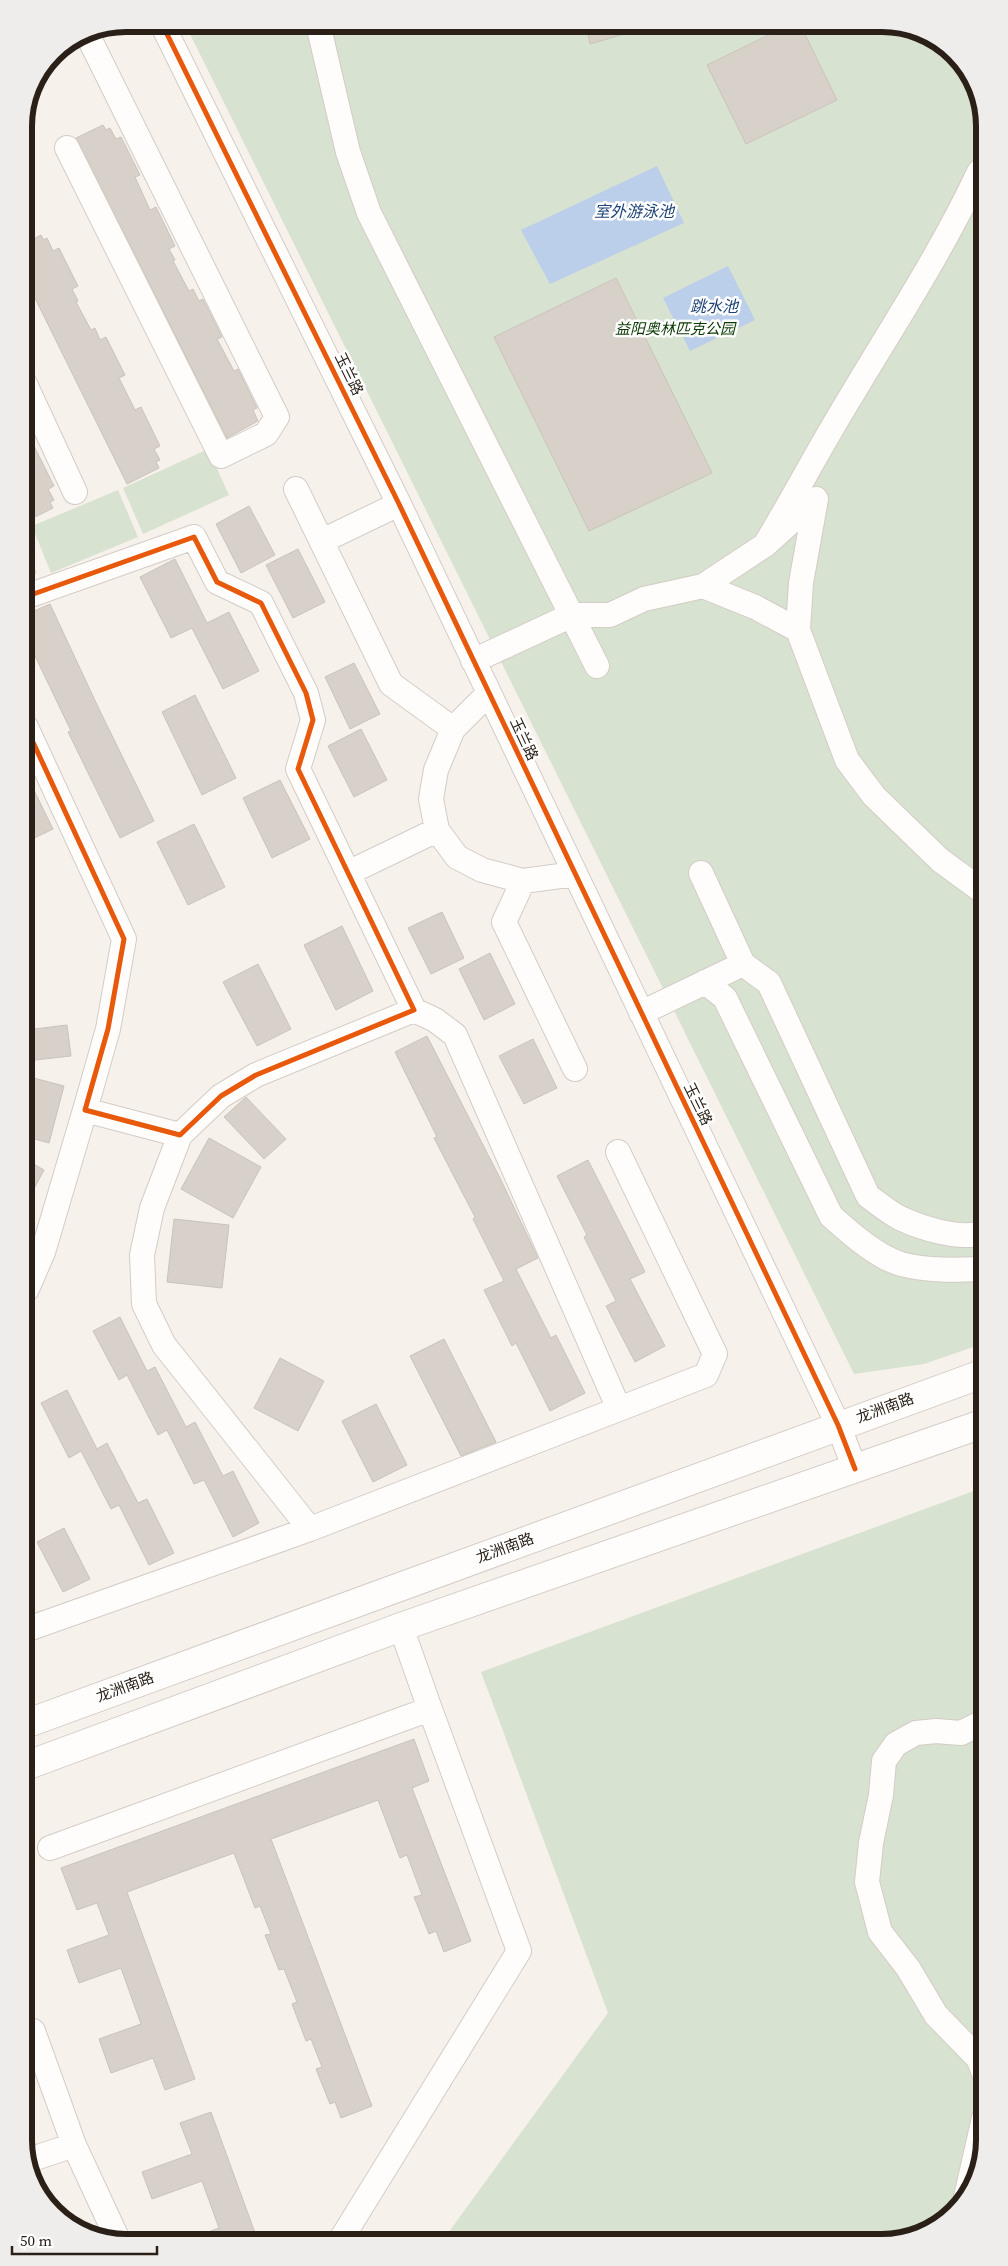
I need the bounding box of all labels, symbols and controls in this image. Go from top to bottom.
water label: 室外游泳池 [594,200,676,222]
water label: 跳水池 [690,295,740,317]
park label: 益阳奥林匹克公园 [615,318,737,339]
street label: 玉兰路 [330,349,369,399]
street label: 玉兰路 [505,714,543,764]
street label: 玉兰路 [679,1079,718,1129]
street label: 龙洲南路 [853,1387,917,1428]
street label: 龙洲南路 [473,1527,537,1568]
street label: 龙洲南路 [93,1666,157,1707]
scale bar [12,2224,158,2256]
text: 50 m [20,2230,52,2251]

